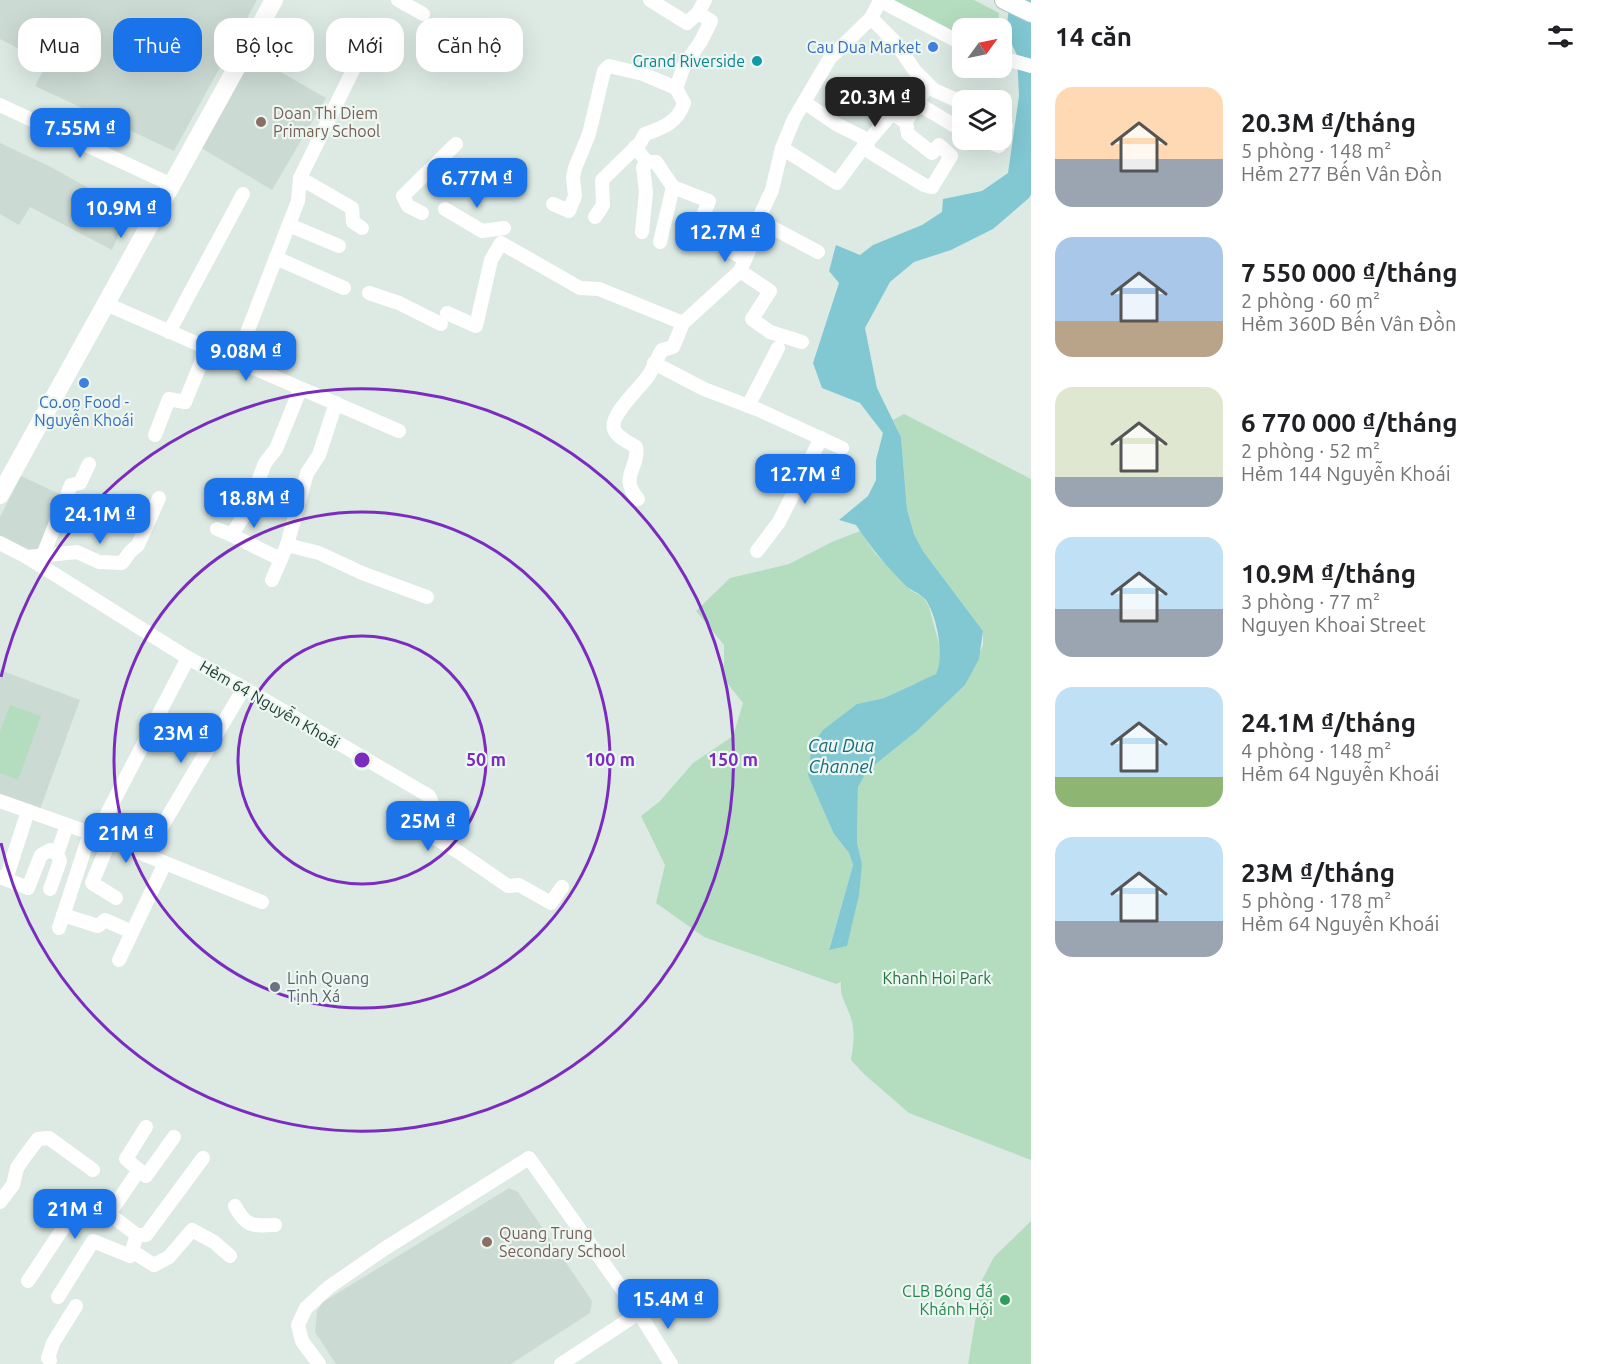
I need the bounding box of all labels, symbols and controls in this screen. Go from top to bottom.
chip: Mua [18,18,101,72]
chip: Thuê [113,18,202,72]
chip: Bộ lọc [214,18,314,72]
chip: Mới [326,18,404,72]
chip: Căn hộ [416,18,523,72]
north arrow [952,18,1012,78]
map controls [952,18,1012,150]
icon: filters [1544,20,1577,53]
text: 14 căn [1055,22,1132,51]
place label: Cau Dua Market [807,38,922,56]
marker: Cau Dua Market [926,40,940,54]
place label: Grand Riverside [632,52,745,70]
marker: Grand Riverside [750,54,764,68]
pin: 20.3M ₫ [820,77,930,128]
text: 20.3M ₫ [839,85,911,108]
button: layers [952,90,1012,150]
place label: Doan Thi Diem Primary School [273,104,380,140]
pin: 7.55M ₫ [25,108,135,159]
text: 20.3M ₫/tháng [1241,108,1416,137]
icon: home [1103,111,1175,183]
marker: Doan Thi Diem Primary School [254,115,268,129]
text: 7.55M ₫ [44,116,116,139]
text: 5 phòng · 148 m² [1241,139,1392,162]
pin: 6.77M ₫ [422,158,532,209]
text: Hẻm 277 Bến Vân Đồn [1241,162,1442,185]
text: 6.77M ₫ [441,166,513,189]
pin: 10.9M ₫ [66,188,176,239]
text: 10.9M ₫ [85,196,157,219]
pin: 12.7M ₫ [670,212,780,263]
text: 12.7M ₫ [689,220,761,243]
text: 7 550 000 ₫/tháng [1241,258,1457,287]
icon: home [1103,261,1175,333]
text: 2 phòng · 60 m² [1241,289,1380,312]
text: Hẻm 360D Bến Vân Đồn [1241,312,1456,335]
pin: 9.08M ₫ [191,331,301,382]
text: 9.08M ₫ [210,339,282,362]
marker: Co.op Food - Nguyễn Khoái [77,376,91,390]
place label: Co.op Food - Nguyễn Khoái [34,393,134,429]
text: 6 770 000 ₫/tháng [1241,408,1457,437]
icon: home [1103,411,1175,483]
text: 2 phòng · 52 m² [1241,439,1380,462]
pin: 12.7M ₫ [750,454,860,505]
text: 12.7M ₫ [769,462,841,485]
text: Hẻm 144 Nguyễn Khoái [1241,462,1451,485]
pin: 18.8M ₫ [199,478,309,529]
text: 18.8M ₫ [218,486,290,509]
pin: 24.1M ₫ [45,494,155,545]
text: 24.1M ₫ [64,502,136,525]
text: 10.9M ₫/tháng [1241,559,1416,588]
icon: home [1103,561,1175,633]
text: 3 phòng · 77 m² [1241,590,1380,613]
text: Nguyen Khoai Street [1241,613,1426,636]
street label: Hẻm 64 Nguyễn Khoái [197,654,345,751]
text: 24.1M ₫/tháng [1241,708,1416,737]
icon: home [1103,711,1175,783]
pin: 23M ₫ [139,713,223,764]
text: 23M ₫ [153,721,209,744]
water label: Cau Dua Channel [808,735,874,776]
text: 4 phòng · 148 m² [1241,739,1392,762]
text: 50 m [466,749,506,769]
text: 100 m [585,749,635,769]
text: 150 m [708,749,758,769]
centre of rings [352,750,372,770]
text: Hẻm 64 Nguyễn Khoái [1241,762,1439,785]
pin: 25M ₫ [386,801,470,852]
text: 25M ₫ [400,809,456,832]
pin: 21M ₫ [84,813,168,864]
text: 21M ₫ [98,821,154,844]
text: 23M ₫/tháng [1241,858,1395,887]
icon: home [1103,861,1175,933]
text: 5 phòng · 178 m² [1241,889,1392,912]
text: Hẻm 64 Nguyễn Khoái [1241,912,1439,935]
place label: Linh Quang Tịnh Xá [287,969,369,1005]
park label: Khanh Hoi Park [883,969,991,987]
marker: Linh Quang Tịnh Xá [268,980,282,994]
pin: 21M ₫ [33,1189,117,1240]
text: 21M ₫ [47,1197,103,1220]
place label: Quang Trung Secondary School [499,1224,625,1260]
marker: Quang Trung Secondary School [480,1235,494,1249]
pin: 15.4M ₫ [613,1279,723,1330]
place label: CLB Bóng đá Khánh Hội [902,1282,993,1318]
text: 15.4M ₫ [632,1287,704,1310]
marker: CLB Bóng đá Khánh Hội [998,1293,1012,1307]

